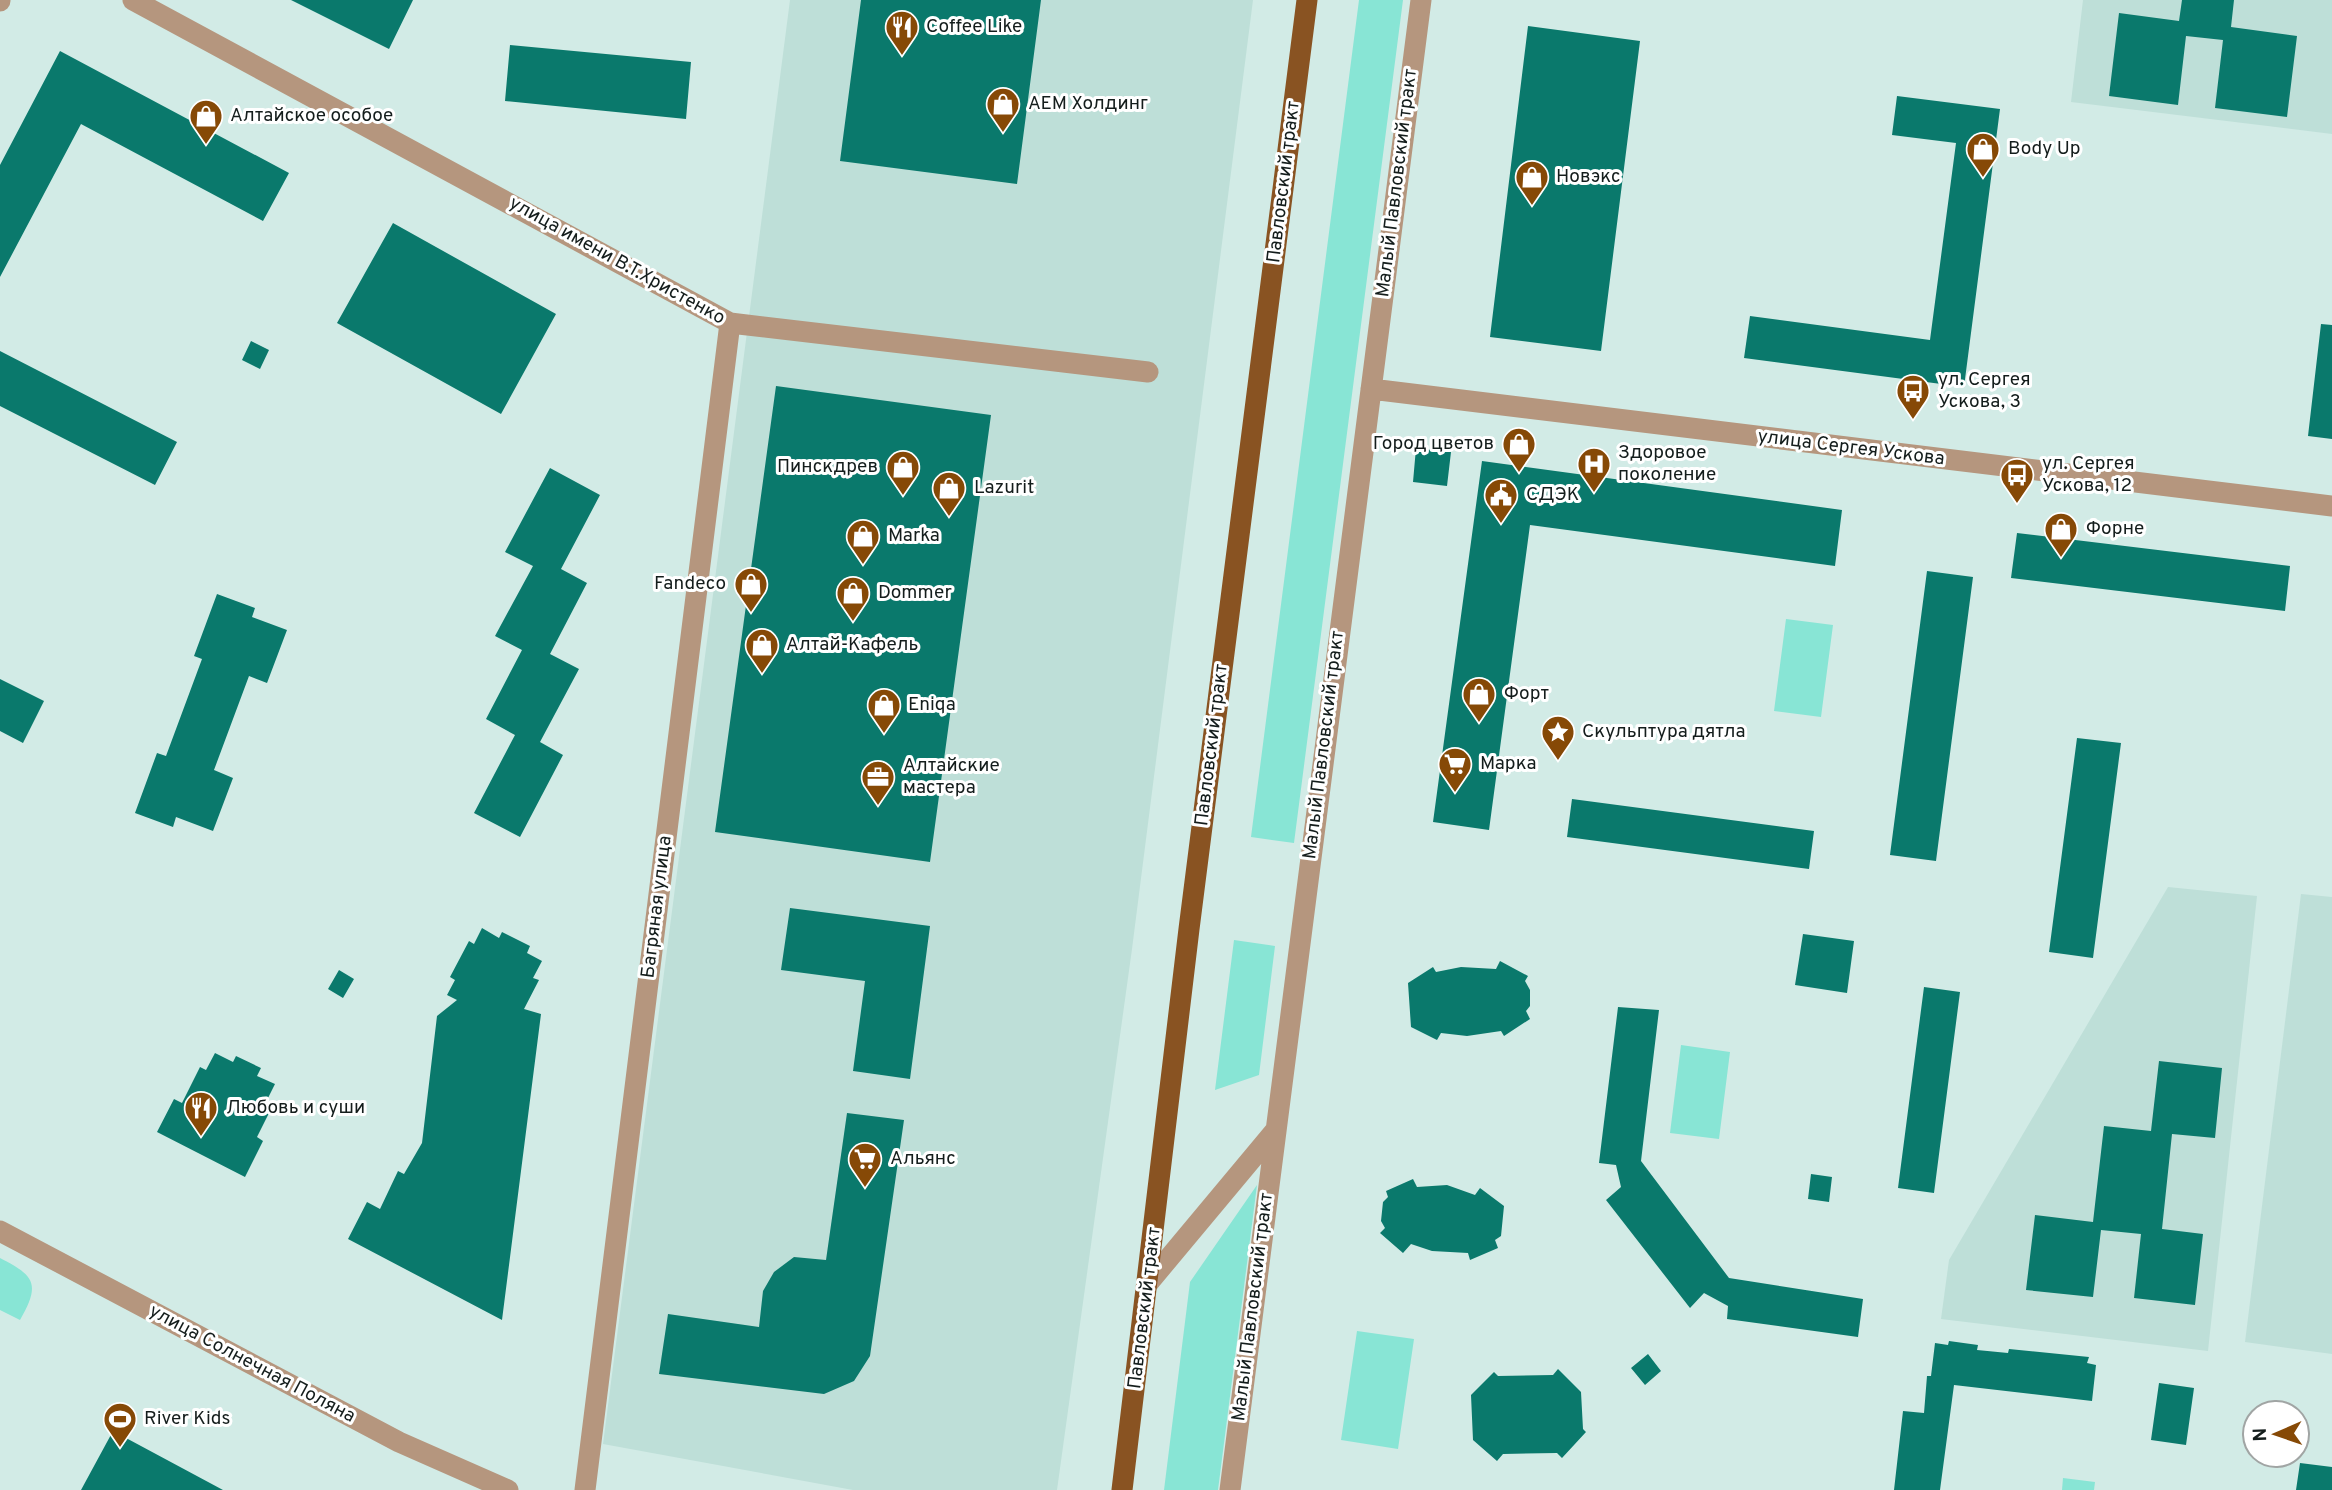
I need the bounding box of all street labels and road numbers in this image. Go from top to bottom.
street label: Малый Павловский тракт [1371,67,1423,299]
street label: Павловский тракт [1262,99,1306,264]
street label: улица имени В.Т.Христенко [505,191,729,331]
street label: улица Сергея Ускова [1756,425,1946,471]
street label: Малый Павловский тракт [1298,629,1350,861]
street label: Павловский тракт [1190,662,1234,827]
street label: Багряная улица [636,834,678,980]
street label: Малый Павловский тракт [1227,1191,1279,1423]
street label: Павловский тракт [1123,1225,1167,1390]
street label: улица Солнечная Поляна [145,1299,359,1429]

